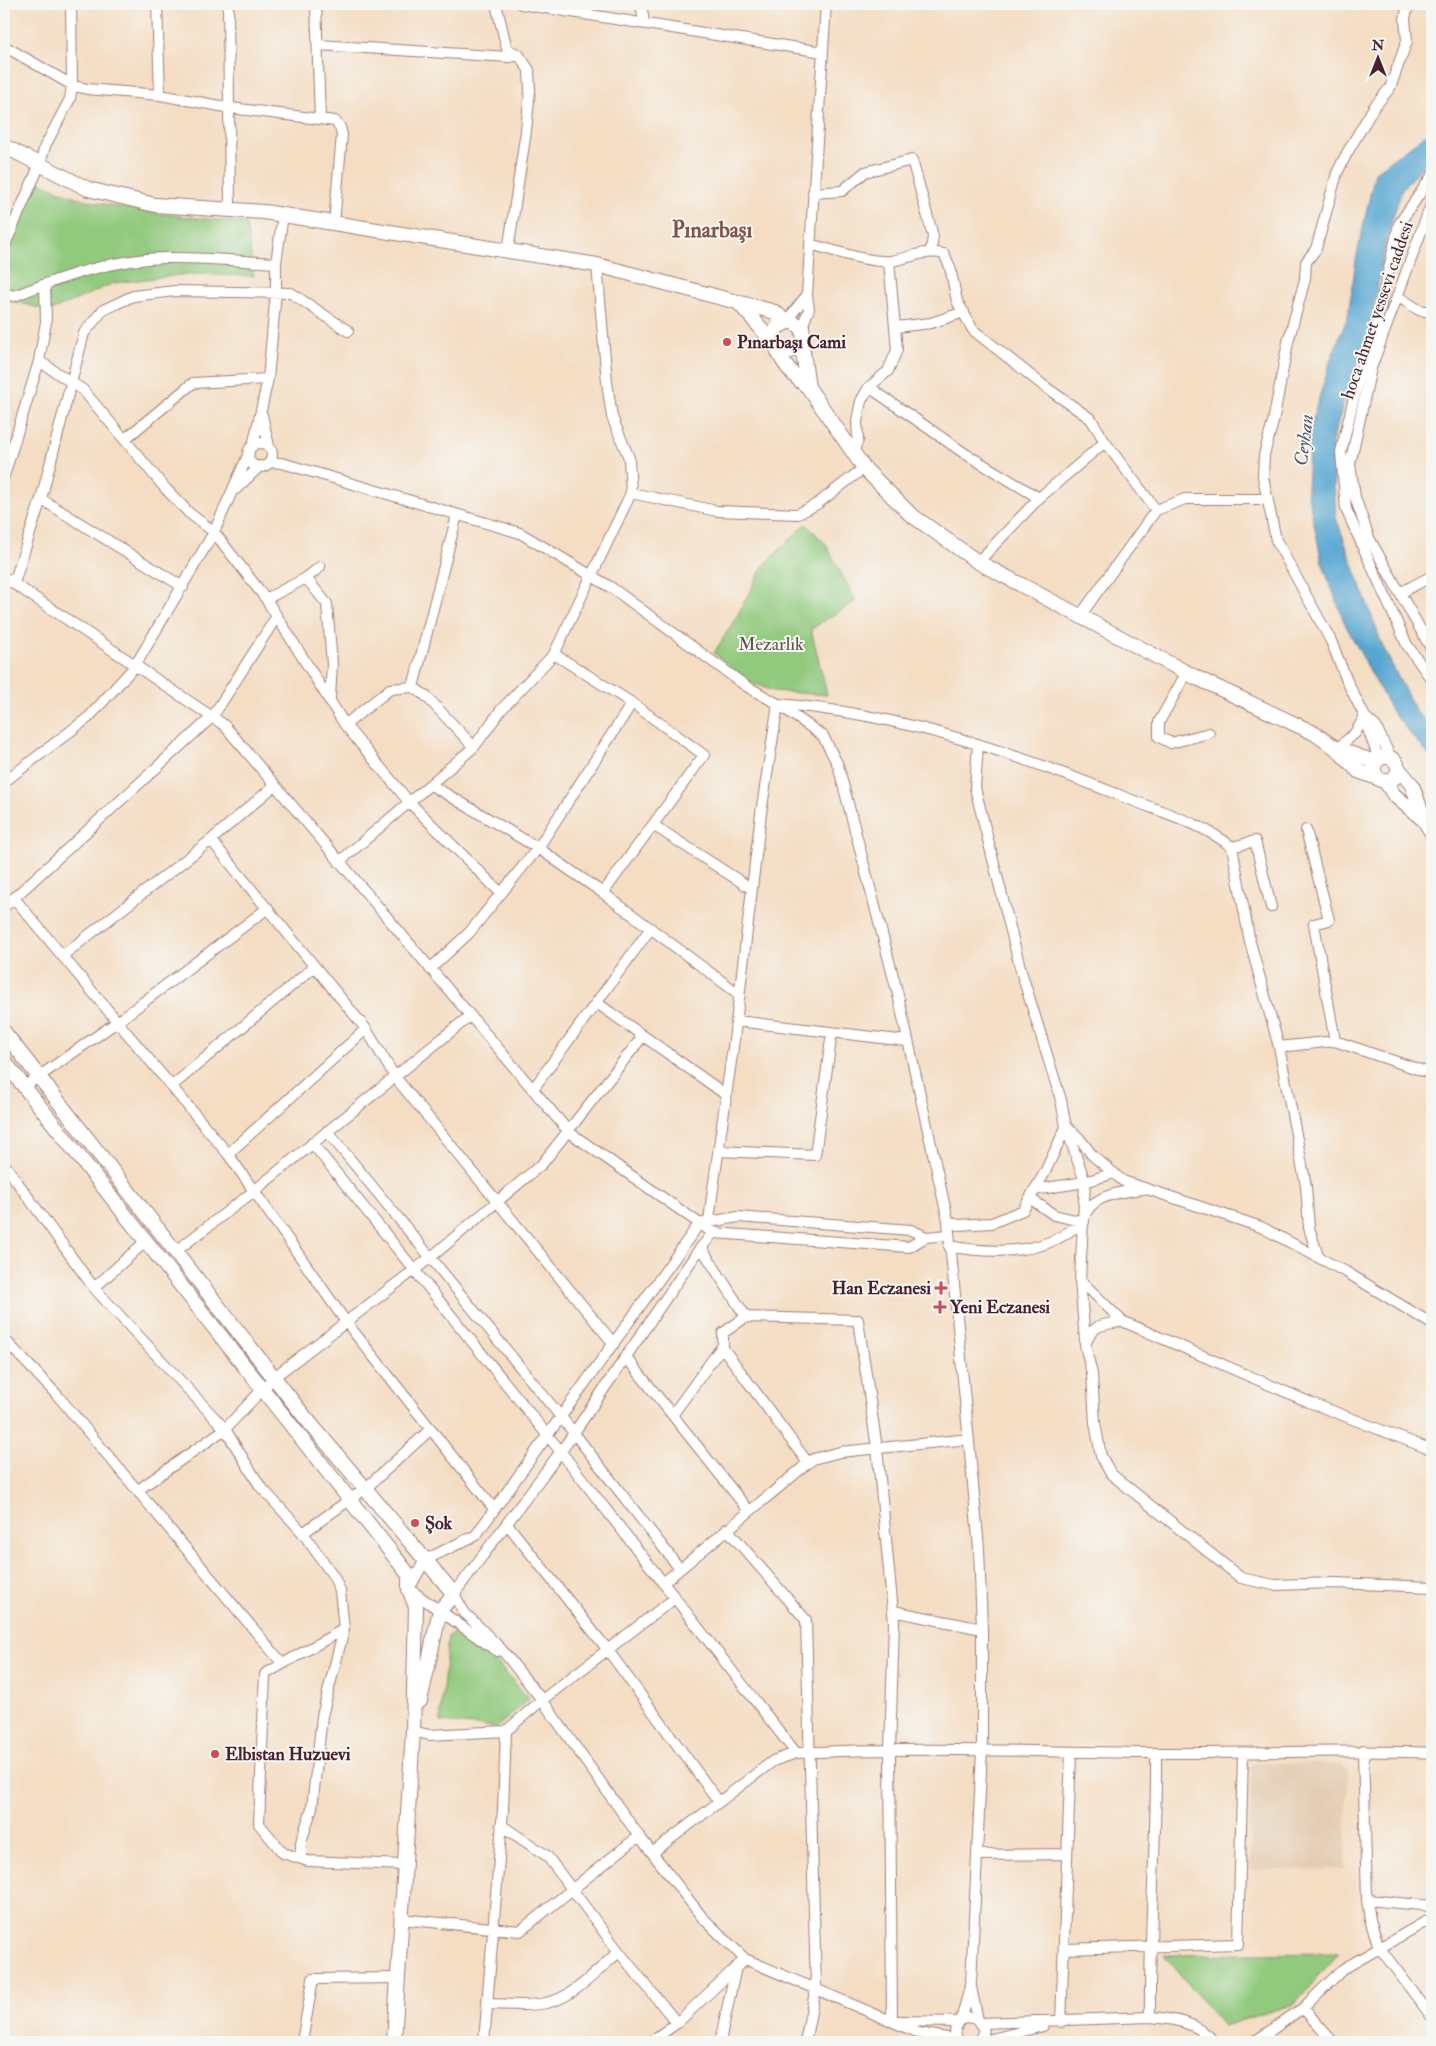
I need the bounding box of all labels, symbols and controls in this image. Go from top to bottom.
north arrow [1354,32,1404,82]
text: N [1371,37,1385,54]
district label: Pınarbaşı [672,216,752,244]
street label: hoca ahmet yessevi caddesi [1336,218,1419,402]
place label: Pınarbaşı Cami [737,331,846,354]
marker: Pınarbaşı Cami [721,336,733,348]
water label: Ceyhan [1289,413,1319,467]
park label: Mezarlık [738,633,804,656]
place label: Han Eczanesi [832,1277,931,1300]
marker: Han Eczanesi [935,1282,947,1294]
place label: Yeni Eczanesi [949,1296,1050,1319]
marker: Yeni Eczanesi [934,1301,946,1313]
place label: Şok [425,1512,453,1535]
marker: Şok [409,1517,421,1529]
place label: Elbistan Huzuevi [225,1743,351,1766]
marker: Elbistan Huzuevi [209,1748,221,1760]

